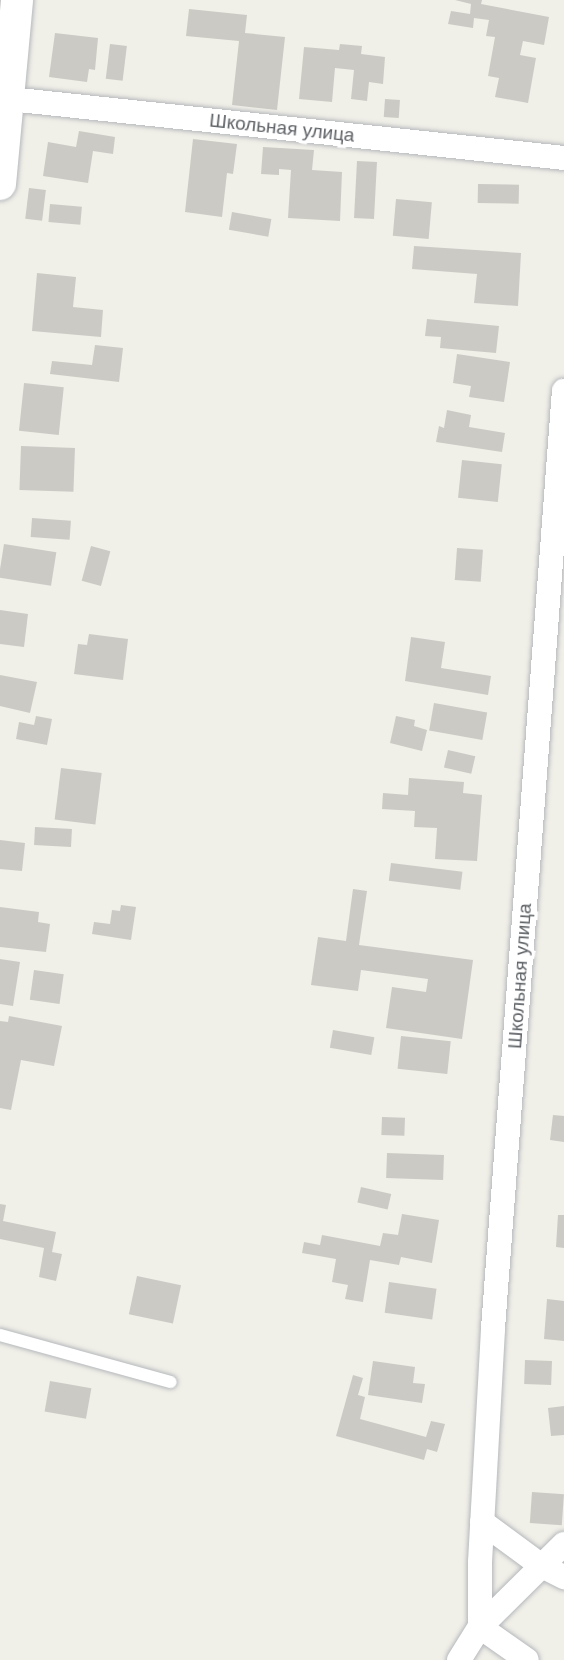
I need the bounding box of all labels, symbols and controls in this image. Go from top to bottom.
street label: Школьная улица [208,109,356,147]
street label: Школьная улица [504,902,536,1050]

